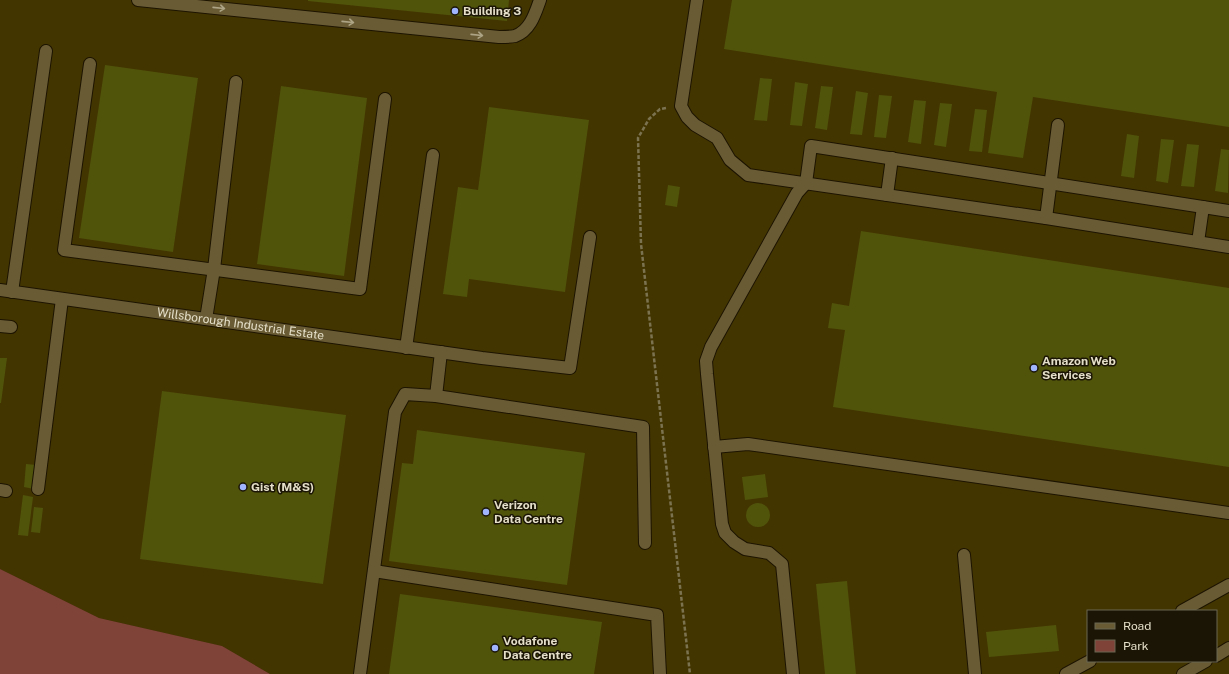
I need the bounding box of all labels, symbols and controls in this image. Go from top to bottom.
place label: Building 3 [463,4,521,18]
one-way arrow [212,5,225,12]
marker: Building 3 [450,6,460,16]
one-way arrow [341,18,354,26]
one-way arrow [470,32,483,39]
street label: Willsborough Industrial Estate [156,305,325,343]
place label: Amazon Web Services [1042,354,1116,382]
marker: Amazon Web Services [1029,363,1039,373]
place label: Gist (M&S) [251,480,314,494]
marker: Gist (M&S) [238,482,248,492]
place label: Verizon Data Centre [494,498,563,526]
marker: Verizon Data Centre [481,507,491,517]
legend [1087,610,1217,662]
text: Road [1123,619,1151,633]
place label: Vodafone Data Centre [503,634,572,662]
text: Park [1123,639,1149,653]
marker: Vodafone Data Centre [490,643,500,653]

